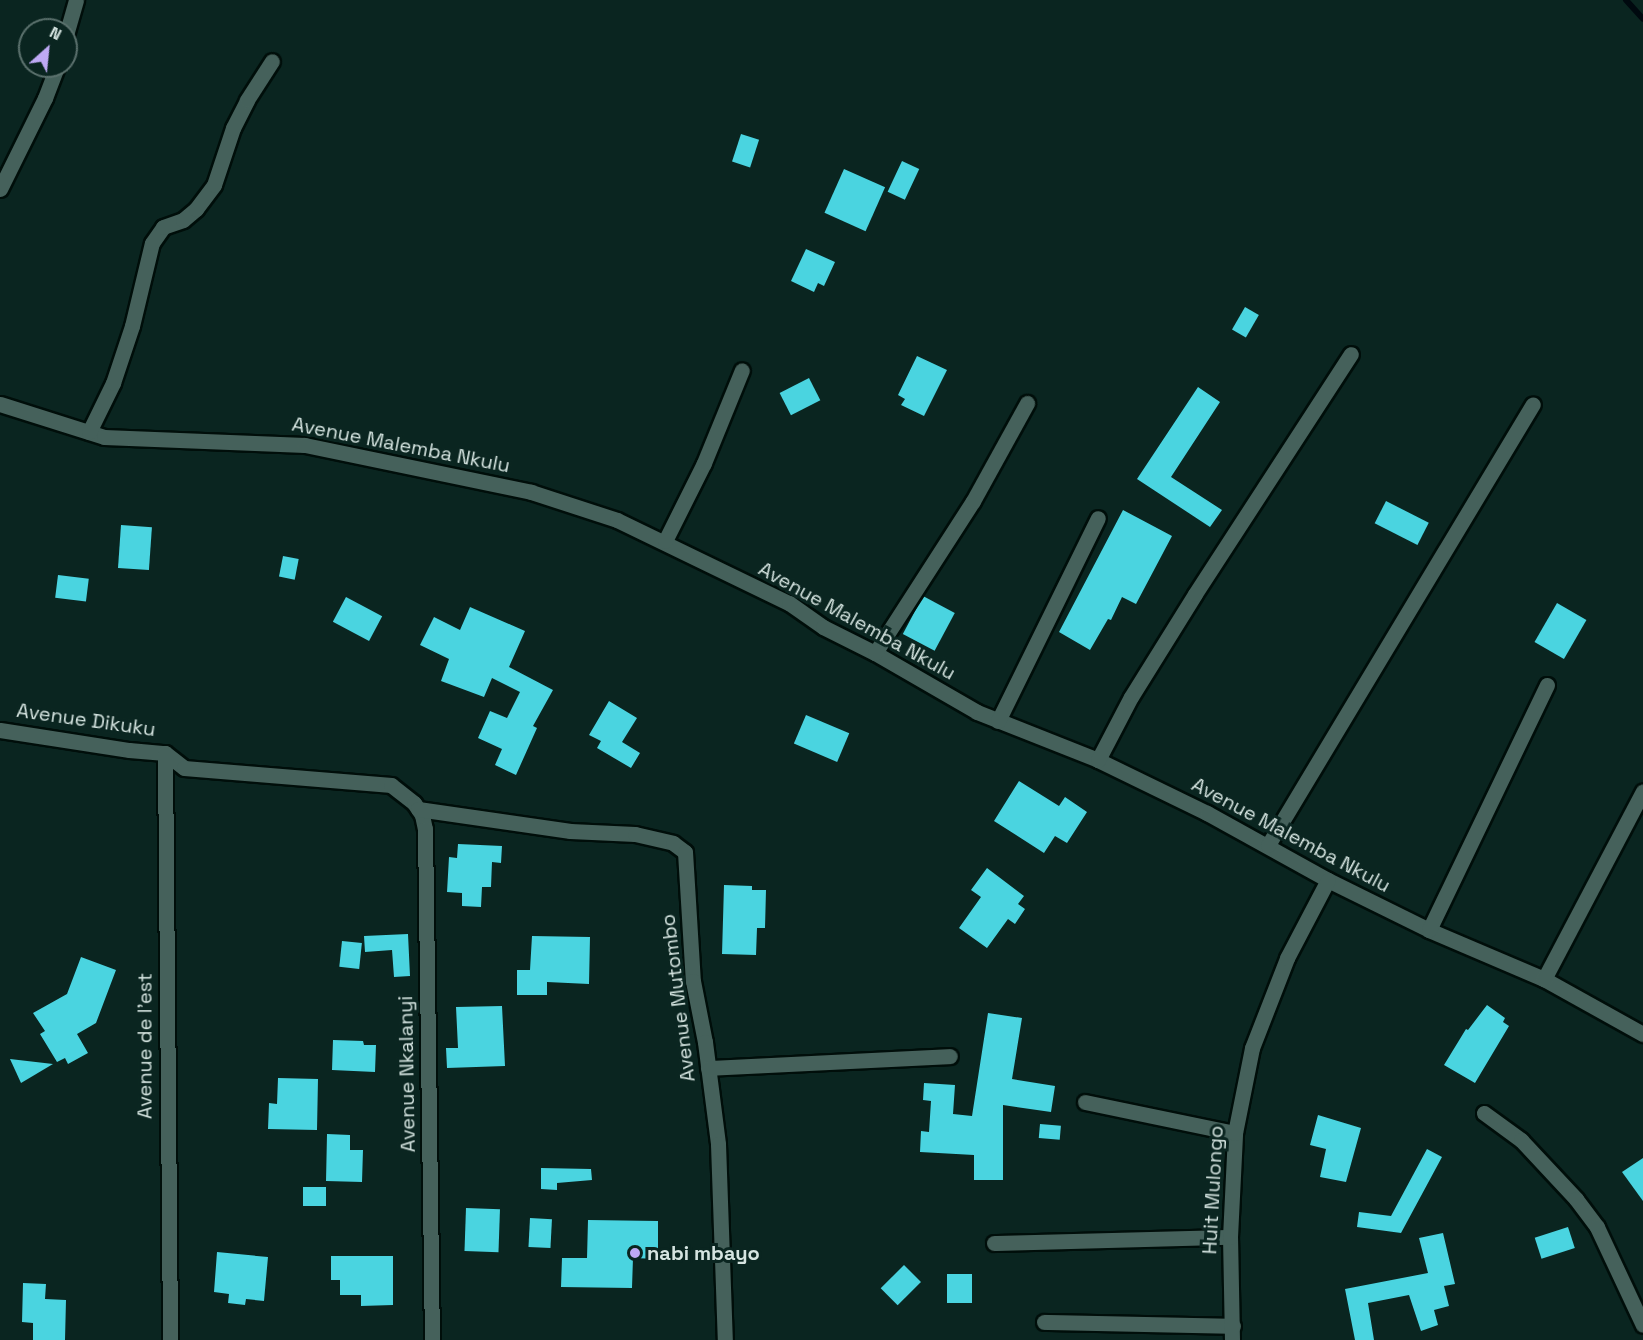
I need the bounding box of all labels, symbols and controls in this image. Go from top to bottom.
north arrow [18,18,78,78]
text: N [46,22,65,45]
street label: Avenue Malemba Nkulu [290,412,512,478]
street label: Avenue Malemba Nkulu [754,557,960,685]
street label: Avenue Dikuku [15,698,157,742]
street label: Avenue Malemba Nkulu [1188,772,1394,898]
street label: Avenue Mutombo [656,913,700,1083]
street label: Avenue de l'est [133,973,157,1119]
street label: Avenue Nkalanyi [394,995,420,1153]
street label: Huit Mulongo [1198,1125,1228,1255]
place label: nabi mbayo [647,1241,760,1265]
marker: nabi mbayo [628,1246,642,1260]

